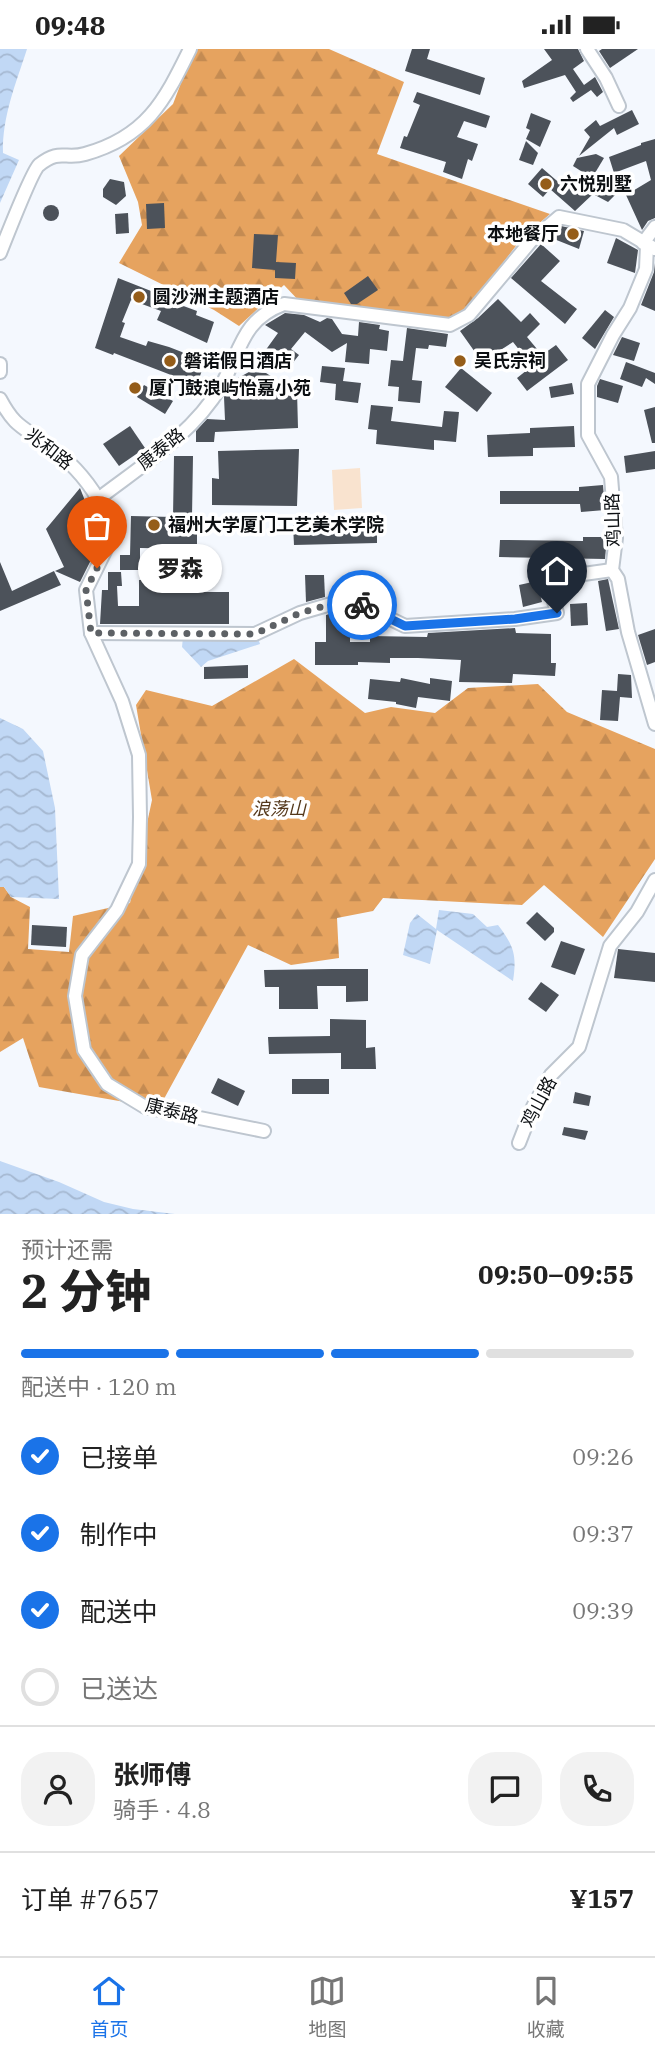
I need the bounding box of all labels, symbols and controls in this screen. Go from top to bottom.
text: 09:48 [35,8,105,42]
place label: 六悦别墅 [560,172,632,195]
marker: 六悦别墅 [538,176,554,192]
place label: 本地餐厅 [487,222,559,245]
marker: 本地餐厅 [565,226,581,242]
place label: 圆沙洲主题酒店 [153,285,279,308]
marker: 圆沙洲主题酒店 [131,289,147,305]
place label: 磐诺假日酒店 [184,349,292,372]
place label: 吴氏宗祠 [474,349,546,372]
marker: 磐诺假日酒店 [162,353,178,369]
marker: 吴氏宗祠 [452,353,468,369]
place label: 厦门鼓浪屿怡嘉小苑 [149,376,311,399]
marker: 厦门鼓浪屿怡嘉小苑 [127,380,143,396]
street label: 兆和路 [21,423,78,474]
street label: 康泰路 [132,423,189,475]
street label: 鸡山路 [600,493,625,547]
pin [67,496,127,568]
icon: bag [78,507,116,545]
place label: 福州大学厦门工艺美术学院 [168,513,384,536]
marker: 福州大学厦门工艺美术学院 [146,517,162,533]
pin [527,541,587,613]
callout: 罗森 [139,543,223,593]
icon: home [538,552,576,590]
text: 罗森 [157,553,203,583]
courier [327,570,397,640]
icon: bike [343,586,381,624]
park label: 浪荡山 [252,797,307,820]
street label: 鸡山路 [516,1073,561,1131]
street label: 康泰路 [143,1093,201,1128]
text: 预计还需 [21,1234,113,1264]
text: 09:50–09:55 [478,1257,634,1291]
text: 2 分钟 [21,1261,151,1321]
text: 配送中 · 120 m [21,1371,177,1401]
icon: check [21,1437,59,1475]
text: 已接单 [80,1440,158,1474]
text: 09:26 [572,1441,634,1471]
icon: check [21,1514,59,1552]
text: 制作中 [80,1517,158,1551]
text: 09:37 [572,1518,634,1548]
icon: check [21,1591,59,1629]
text: 配送中 [80,1594,158,1628]
text: 09:39 [572,1595,634,1625]
text: 已送达 [80,1671,158,1705]
button: person [21,1752,95,1826]
button: chat [468,1752,542,1826]
button: phone [560,1752,634,1826]
text: 张师傅 [113,1757,191,1791]
text: 骑手 · 4.8 [113,1794,211,1824]
text: ¥157 [569,1881,634,1915]
text: 订单 #7657 [21,1882,160,1916]
tab: 首页 [90,1972,128,2041]
tab: 地图 [308,1972,347,2041]
tab: 收藏 [527,1972,565,2041]

